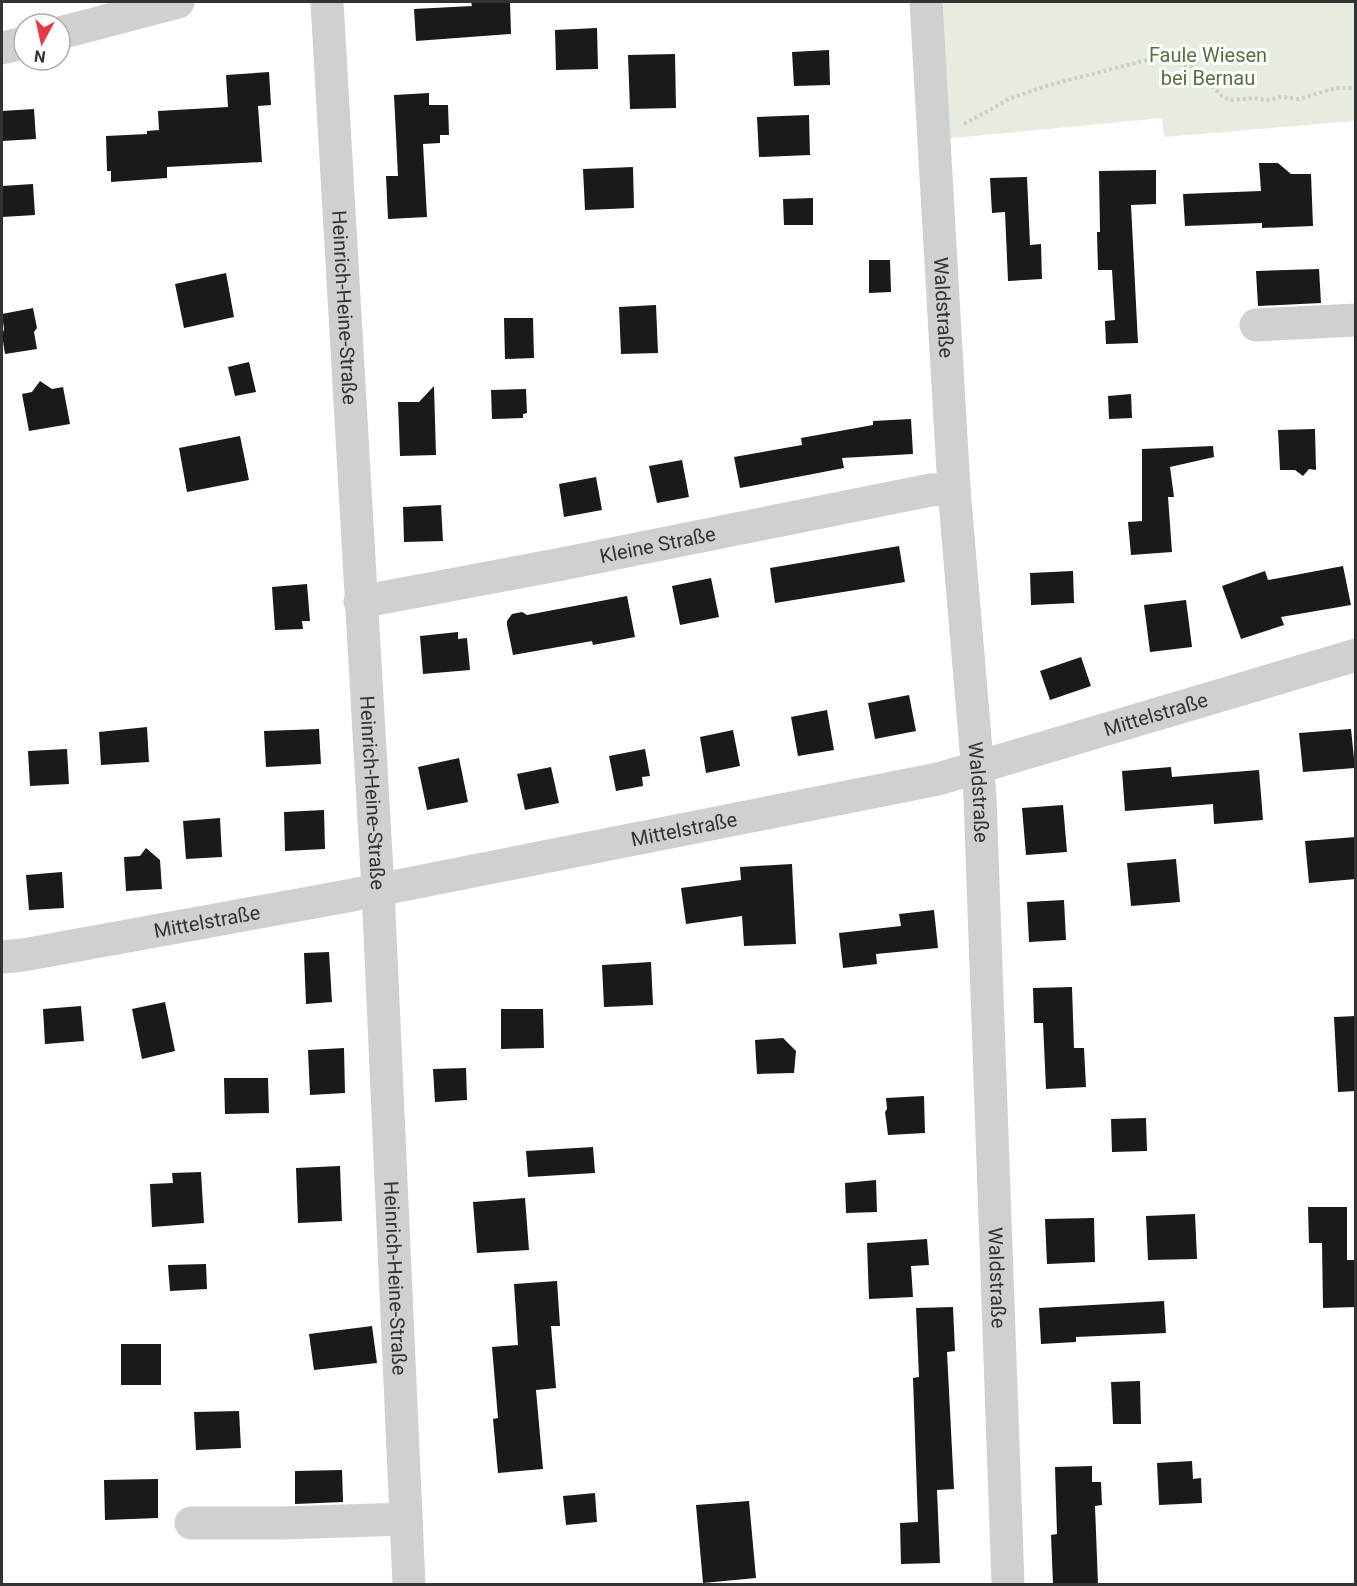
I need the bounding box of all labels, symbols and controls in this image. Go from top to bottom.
north arrow [12,12,72,72]
park label: Faule Wiesen bei Bernau [1149,43,1267,90]
text: N [33,46,47,67]
street label: Heinrich-Heine-Straße [327,210,362,405]
street label: Waldstraße [929,256,958,359]
street label: Kleine Straße [597,521,718,568]
street label: Mittelstraße [1101,688,1211,741]
street label: Heinrich-Heine-Straße [355,695,390,891]
street label: Waldstraße [963,741,994,843]
street label: Mittelstraße [629,807,739,852]
street label: Mittelstraße [152,900,262,943]
street label: Heinrich-Heine-Straße [379,1180,412,1376]
street label: Waldstraße [983,1227,1011,1329]

